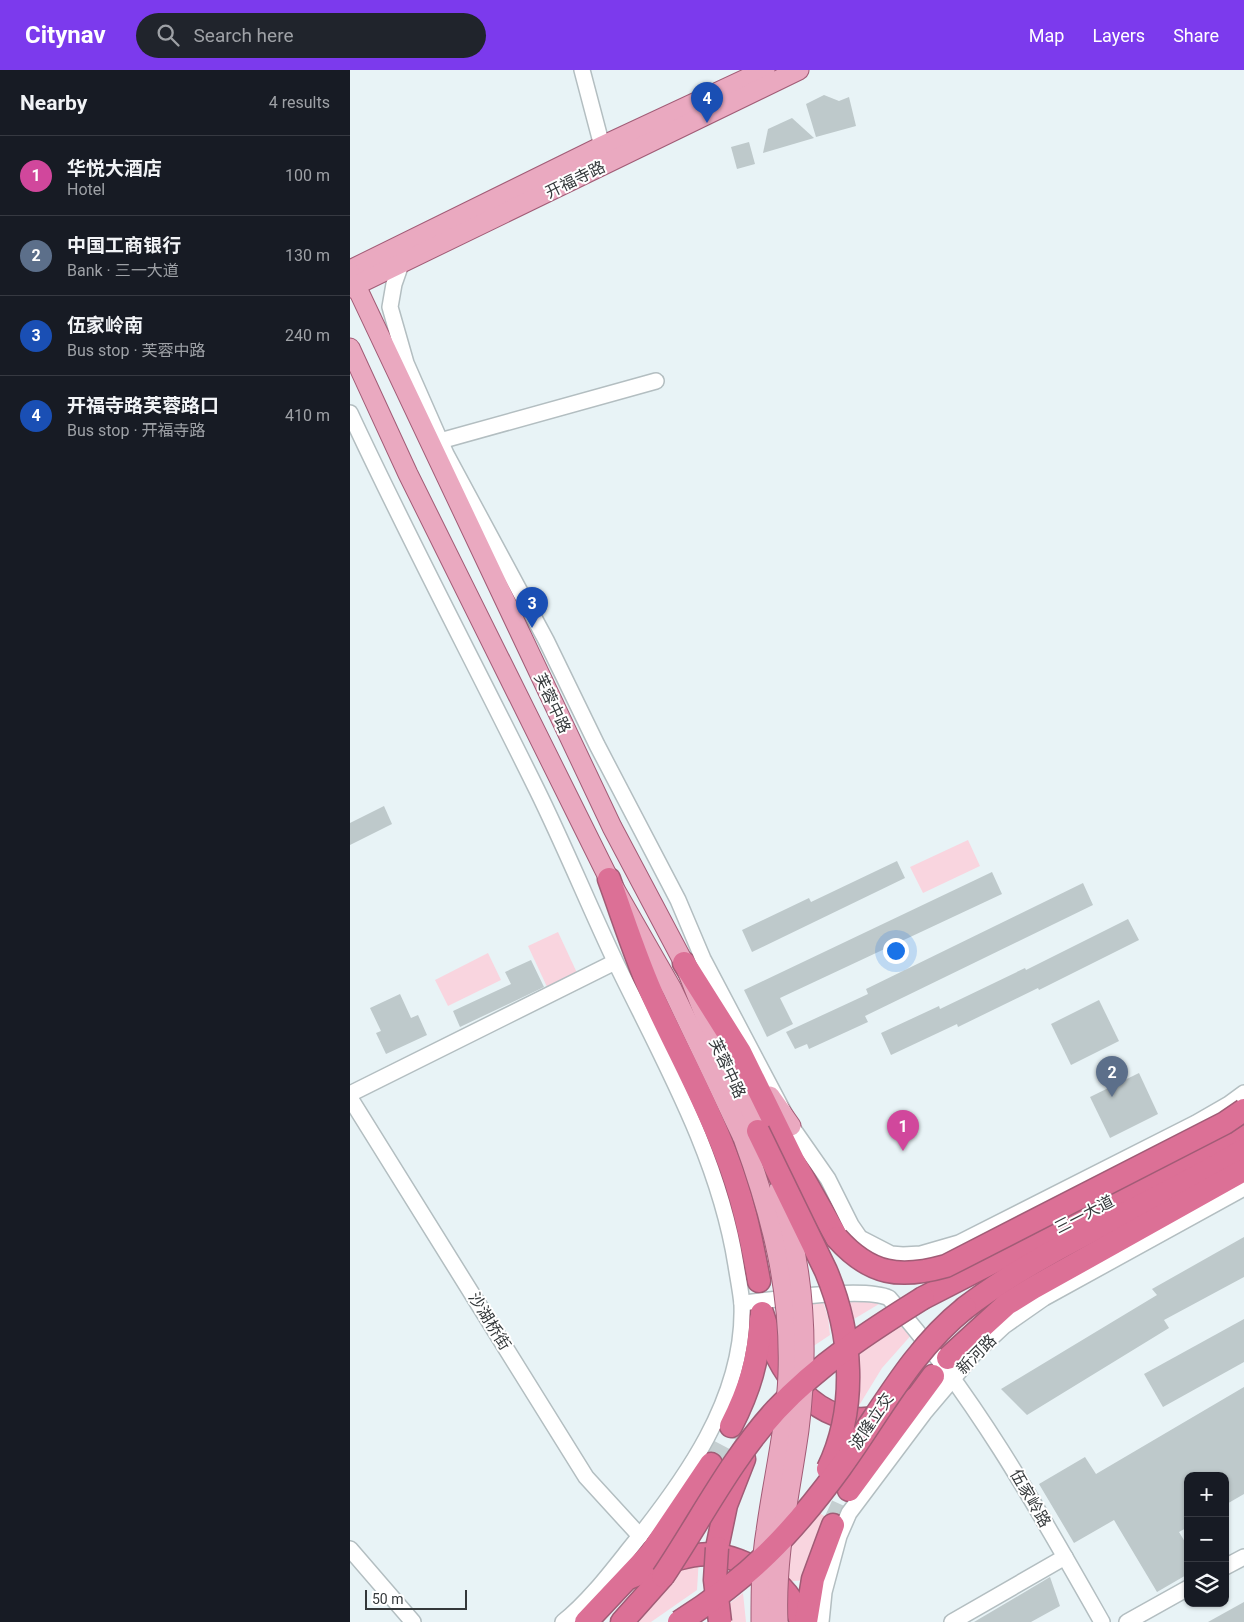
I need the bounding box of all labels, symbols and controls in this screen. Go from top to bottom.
search box [136,13,486,58]
text: Citynav [25,21,106,49]
icon: search [154,21,182,49]
text: Search here [194,24,294,47]
text: Map [1029,25,1064,46]
text: Layers [1092,25,1145,46]
text: Share [1173,25,1219,46]
pin: 4 [691,82,723,123]
text: Nearby [20,91,87,115]
text: 4 results [269,93,330,112]
text: 华悦大酒店 [67,157,162,180]
street label: 开福寺路 [542,157,608,202]
text: 1 [31,166,41,185]
text: 100 m [285,166,330,185]
text: Hotel [67,180,105,199]
text: 中国工商银行 [67,234,181,257]
text: 2 [31,246,41,265]
text: 130 m [285,246,330,265]
text: Bank · 三一大道 [67,261,179,280]
text: 伍家岭南 [67,314,143,337]
text: 3 [31,326,41,345]
text: 240 m [285,326,330,345]
text: Bus stop · 芙蓉中路 [67,341,206,360]
text: 开福寺路芙蓉路口 [67,394,219,417]
text: 4 [31,406,41,425]
text: 410 m [285,406,330,425]
text: Bus stop · 开福寺路 [67,421,206,440]
pin: 3 [516,587,548,628]
street label: 芙蓉中路 [530,670,575,736]
your location [883,938,909,964]
street label: 芙蓉中路 [705,1035,750,1101]
pin: 2 [1096,1056,1128,1097]
pin: 1 [887,1110,919,1151]
street label: 三一大道 [1051,1191,1117,1237]
street label: 沙湖桥街 [465,1289,515,1353]
street label: 新河路 [953,1331,1000,1378]
street label: 波隆立交 [846,1389,897,1453]
street label: 伍家岭路 [1006,1466,1055,1531]
map controls [1184,1472,1229,1607]
button: + [1184,1472,1229,1517]
button: − [1184,1517,1229,1562]
button: layers [1184,1562,1229,1607]
scale bar [365,1587,468,1610]
text: 50 m [372,1591,404,1607]

